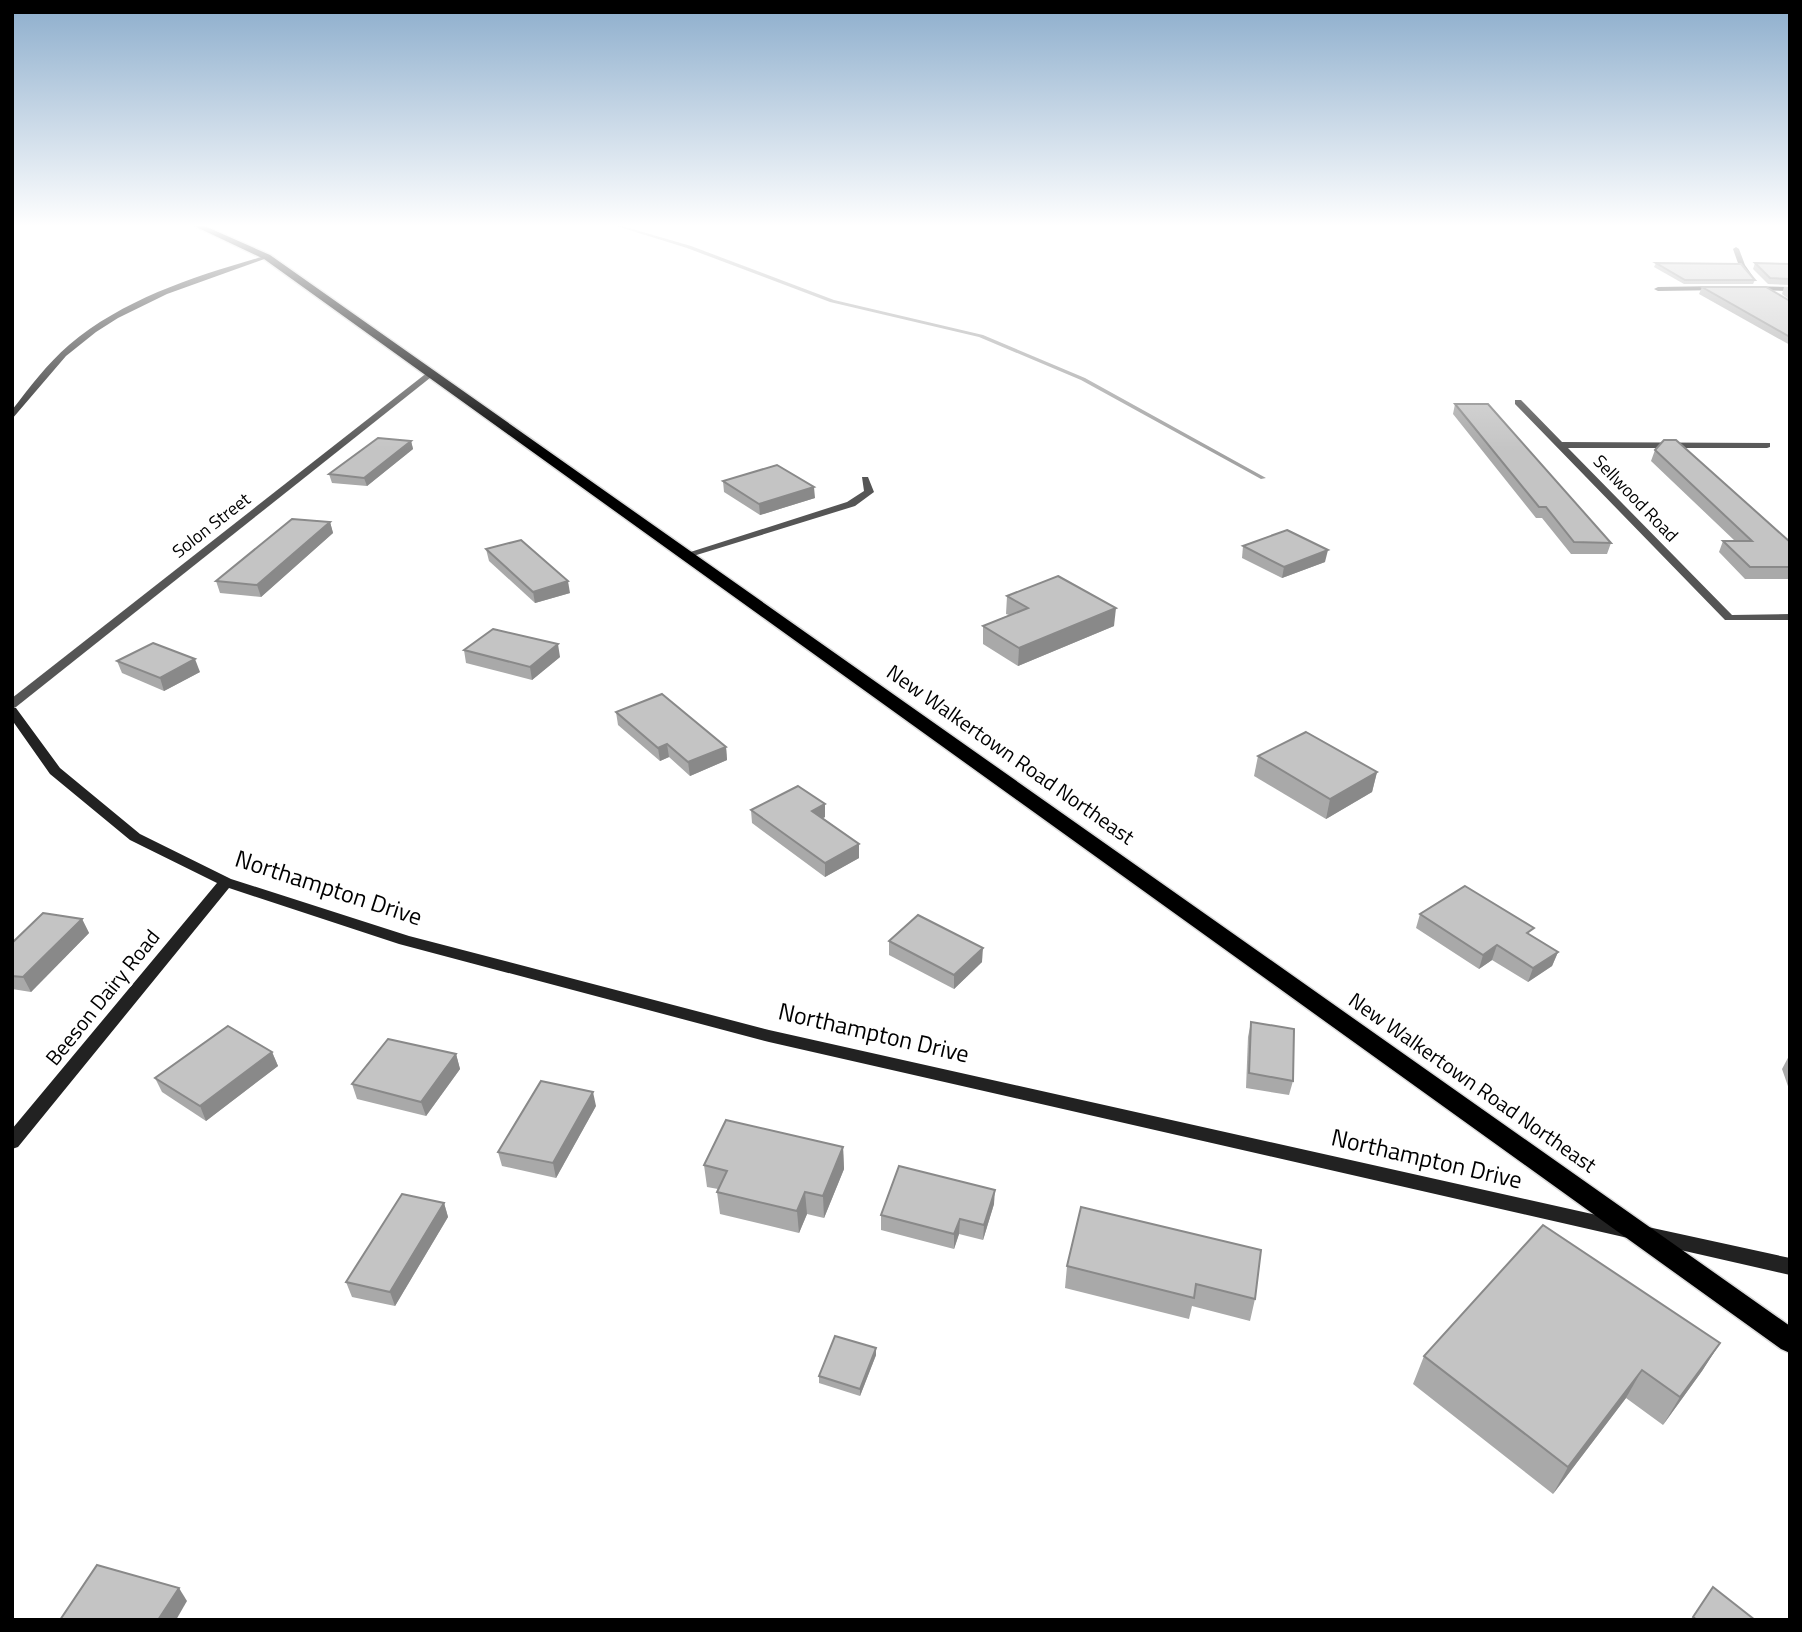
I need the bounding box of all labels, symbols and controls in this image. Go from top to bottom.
street label: Sellwood Road [1587,448,1685,548]
street label: Solon Street [166,485,256,564]
street label: New Walkertown Road Northeast [880,656,1142,852]
street label: Northampton Drive [231,840,427,934]
street label: Beeson Dairy Road [37,922,167,1072]
street label: New Walkertown Road Northeast [1342,984,1604,1180]
street label: Northampton Drive [775,993,973,1071]
street label: Northampton Drive [1328,1119,1526,1197]

